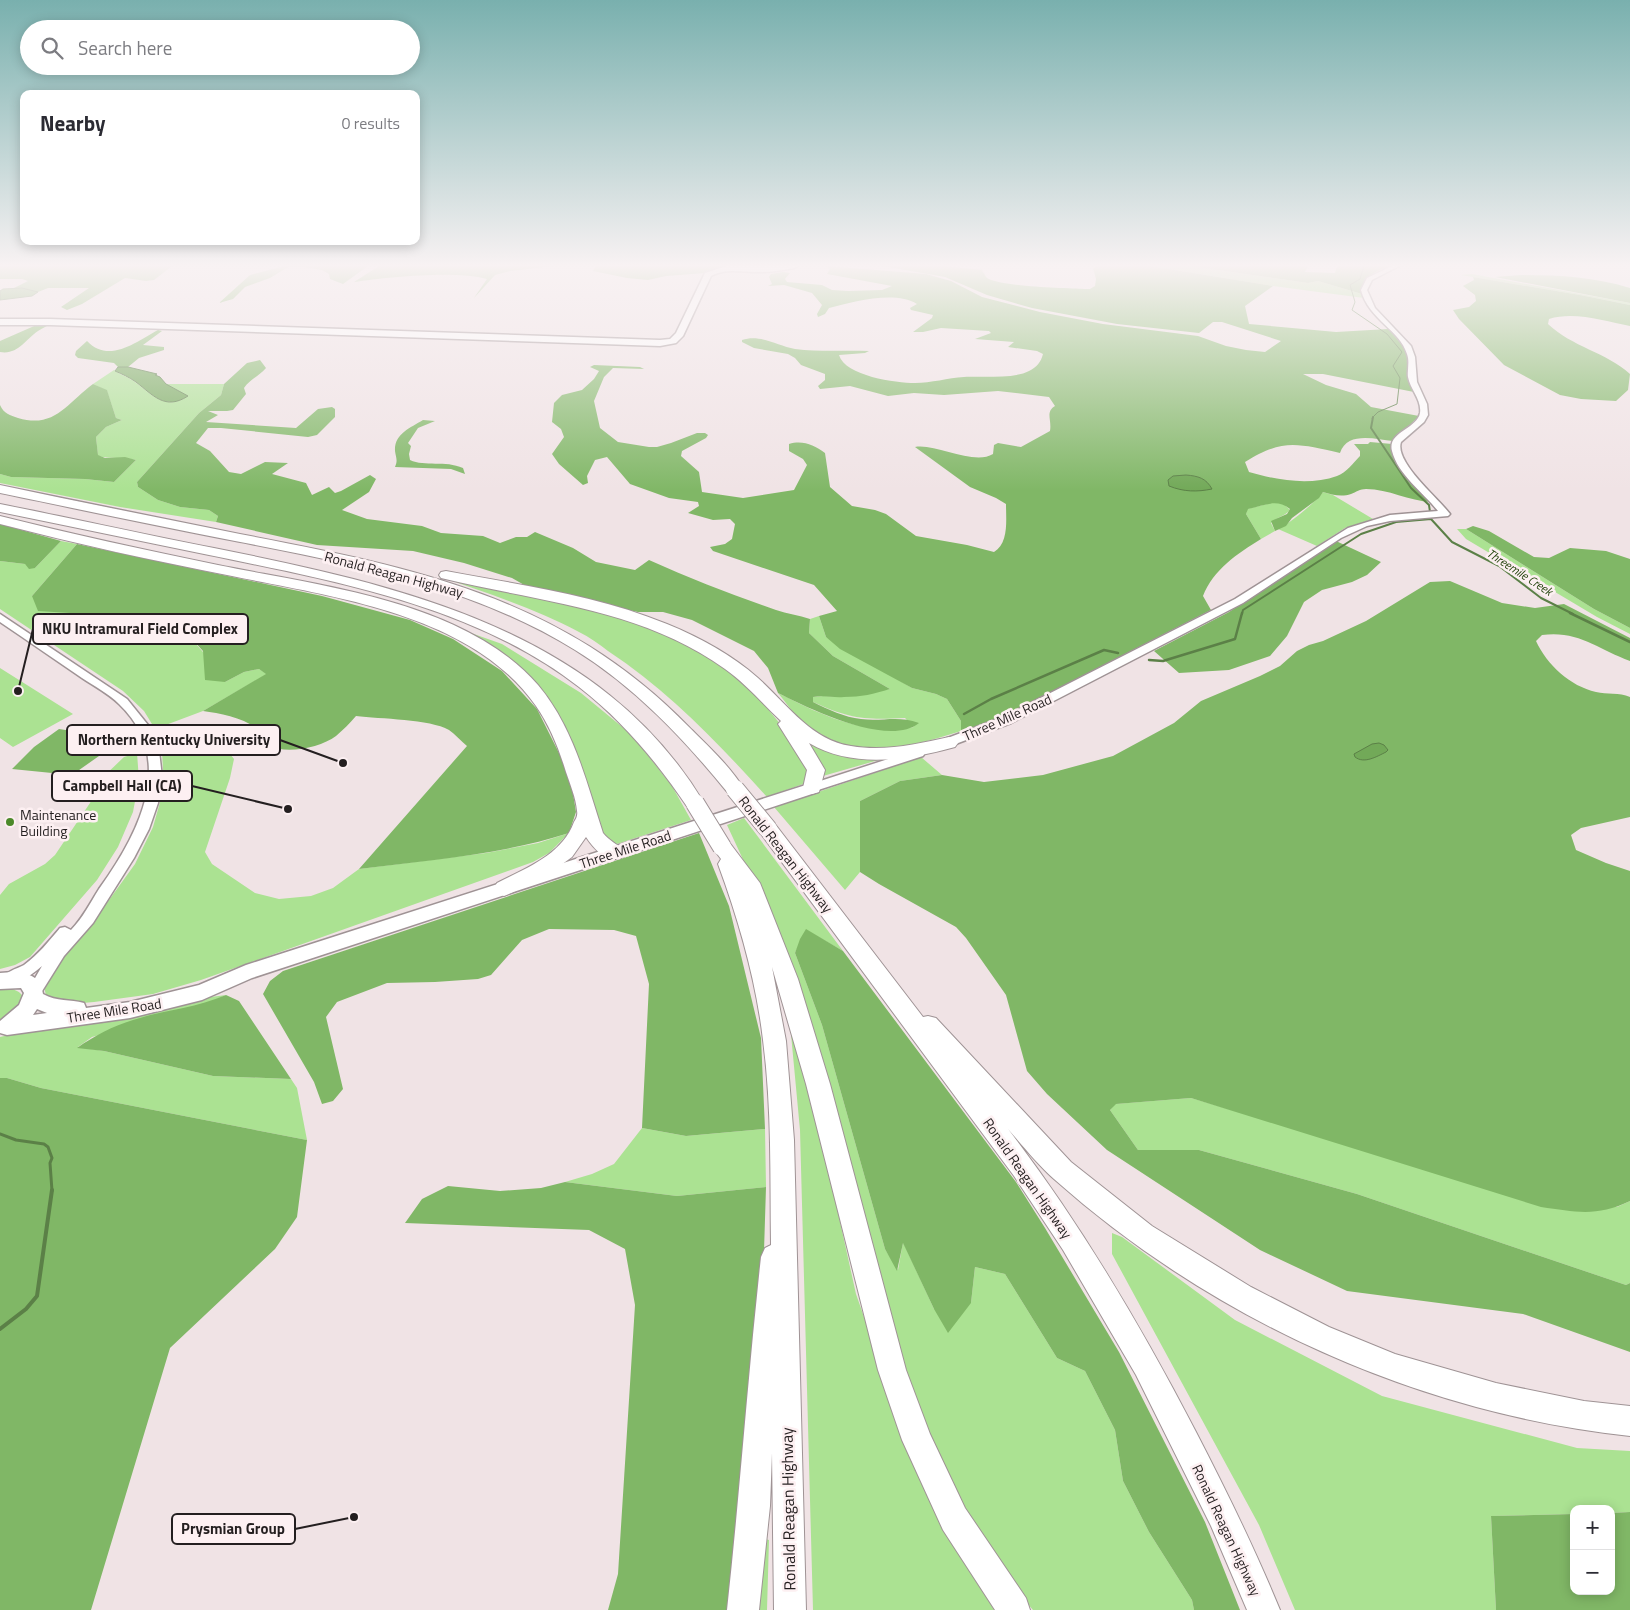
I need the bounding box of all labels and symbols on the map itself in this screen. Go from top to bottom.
water label: Threemile Creek [1483,544,1558,601]
street label: Ronald Reagan Highway [322,545,466,603]
callout: NKU Intramural Field Complex [33,614,248,644]
text: NKU Intramural Field Complex [42,617,238,640]
street label: Three Mile Road [959,688,1055,746]
callout: Northern Kentucky University [67,725,280,755]
text: Northern Kentucky University [78,728,271,751]
callout: Campbell Hall (CA) [52,771,192,801]
text: Campbell Hall (CA) [62,774,182,797]
street label: Ronald Reagan Highway [734,791,838,917]
place label: Maintenance Building [20,804,96,841]
marker: Maintenance Building [4,816,16,828]
street label: Three Mile Road [576,824,674,874]
street label: Three Mile Road [65,992,163,1028]
street label: Ronald Reagan Highway [978,1113,1078,1243]
street label: Ronald Reagan Highway [775,1427,801,1591]
street label: Ronald Reagan Highway [1187,1461,1267,1599]
callout: Prysmian Group [172,1514,295,1544]
text: Prysmian Group [181,1517,285,1540]

